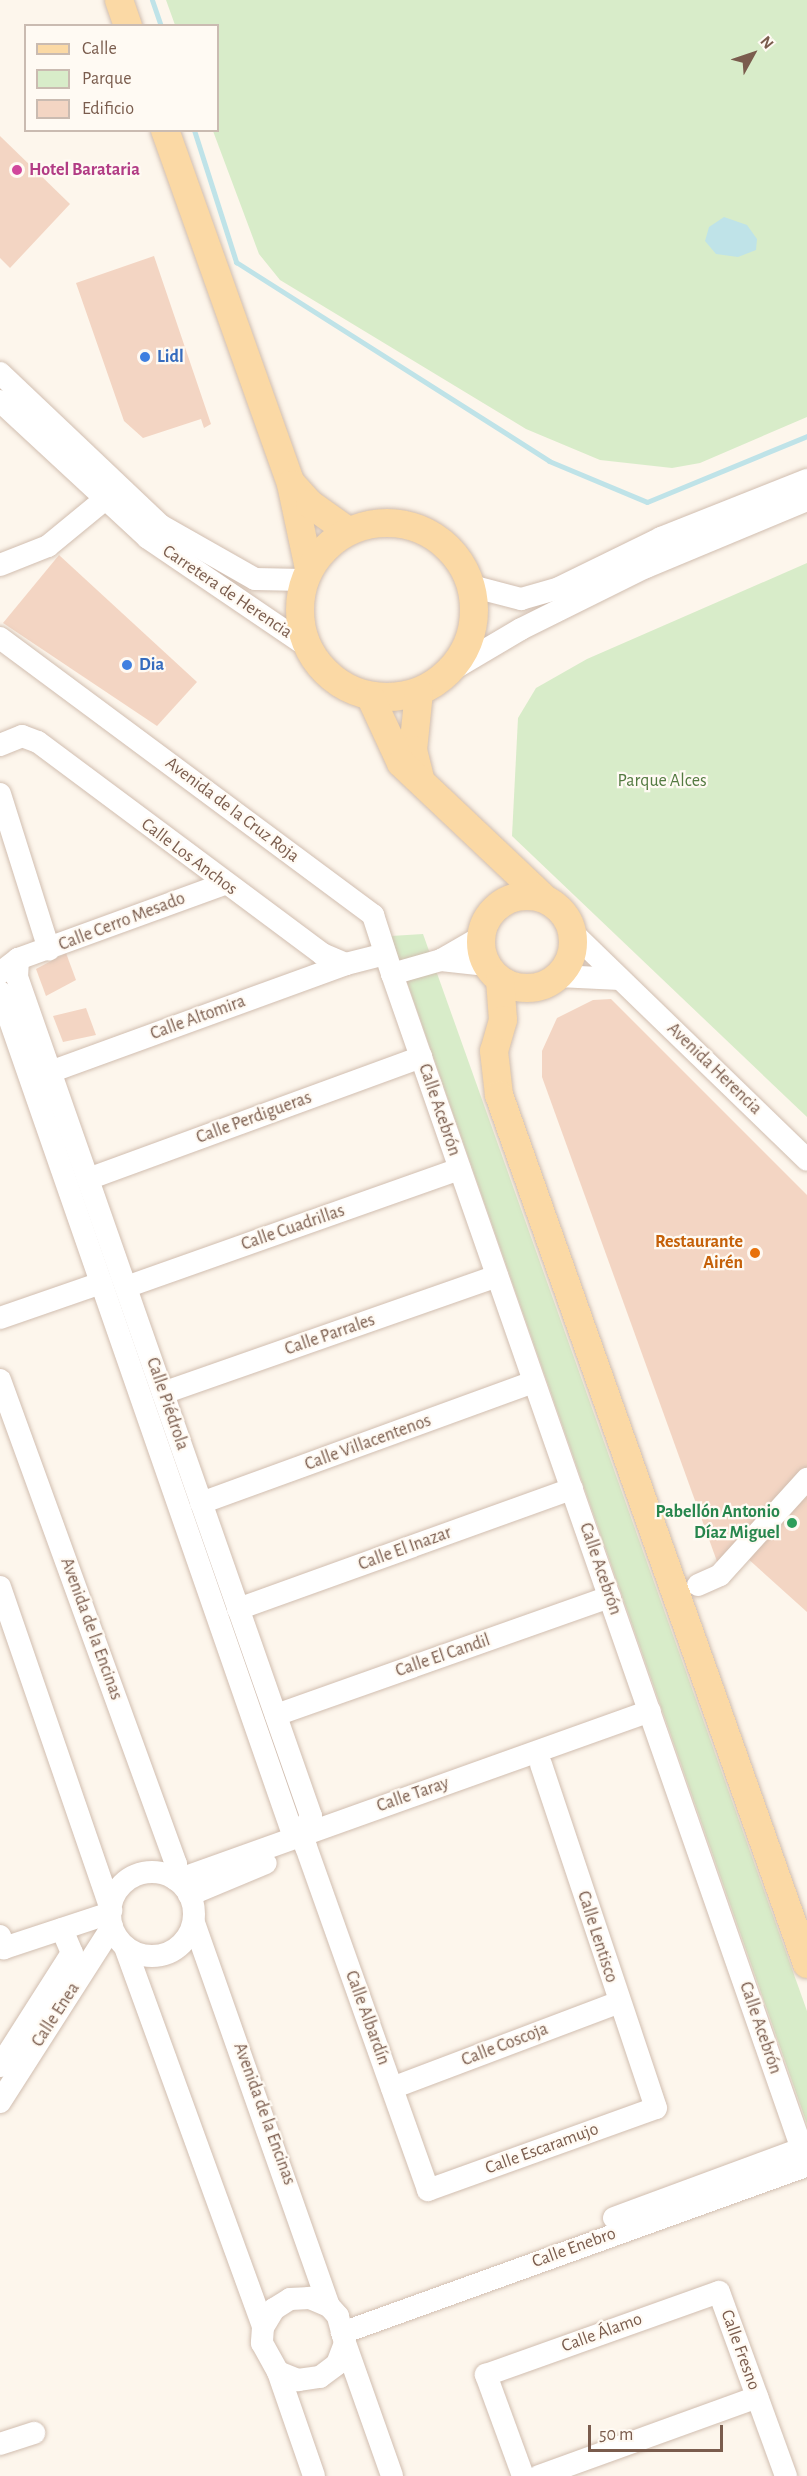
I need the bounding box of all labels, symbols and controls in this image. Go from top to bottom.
legend [24,24,219,132]
north arrow [723,24,783,84]
text: N [757,33,776,52]
text: Calle [82,40,117,58]
text: Parque [82,70,131,88]
text: Edificio [82,100,134,118]
place label: Hotel Barataria [29,159,140,181]
marker: Hotel Barataria [10,163,24,177]
place label: Lidl [157,346,184,368]
marker: Lidl [138,350,152,364]
street label: Carretera de Herencia [158,541,296,643]
place label: Dia [139,654,164,676]
marker: Dia [120,658,134,672]
street label: Avenida de la Cruz Roja [161,753,303,867]
park label: Parque Alces [617,770,707,792]
street label: Calle Los Anchos [137,814,241,900]
street label: Calle Cerro Mesado [56,888,188,956]
street label: Calle Altomira [148,991,248,1045]
street label: Avenida Herencia [662,1018,766,1120]
street label: Calle Acebrón [413,1061,465,1159]
street label: Calle Perdigueras [193,1087,315,1149]
street label: Calle Cuadrillas [239,1200,347,1256]
place label: Restaurante Airén [655,1232,743,1274]
marker: Restaurante Airén [748,1246,762,1260]
street label: Calle Parrales [282,1309,378,1361]
street label: Calle Piédrola [141,1355,193,1453]
street label: Calle Villacentenos [302,1410,434,1476]
place label: Pabellón Antonio Díaz Miguel [655,1502,780,1544]
marker: Pabellón Antonio Díaz Miguel [785,1516,799,1530]
street label: Calle Acebrón [574,1520,626,1618]
street label: Calle El Inazar [355,1522,455,1576]
street label: Avenida de la Encinas [55,1555,127,1703]
street label: Calle El Candil [393,1630,493,1682]
street label: Calle Taray [374,1773,452,1817]
street label: Calle Lentisco [572,1888,622,1986]
street label: Calle Albardín [340,1968,394,2068]
street label: Calle Enea [27,1979,85,2051]
street label: Calle Acebrón [734,1979,786,2077]
street label: Calle Coscoja [459,2019,551,2071]
street label: Avenida de la Encinas [228,2040,300,2188]
street label: Calle Escaramujo [482,2118,602,2180]
street label: Calle Enebro [529,2223,619,2273]
street label: Calle Fresno [716,2307,764,2393]
street label: Calle Álamo [559,2308,645,2358]
scale bar [591,2413,726,2451]
text: 50 m [599,2426,633,2444]

